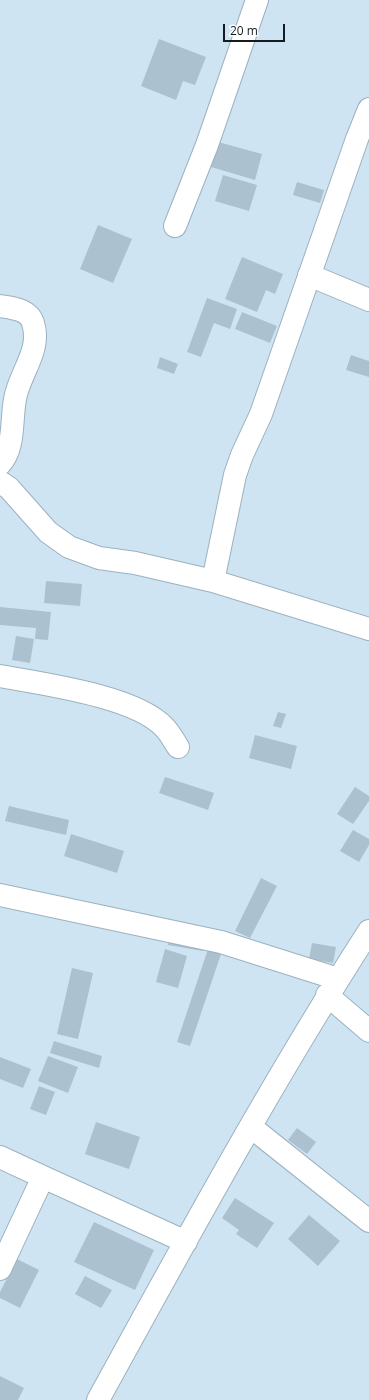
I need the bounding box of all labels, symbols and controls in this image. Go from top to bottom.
scale bar [225,16,287,42]
text: 20 m [230,22,258,39]

